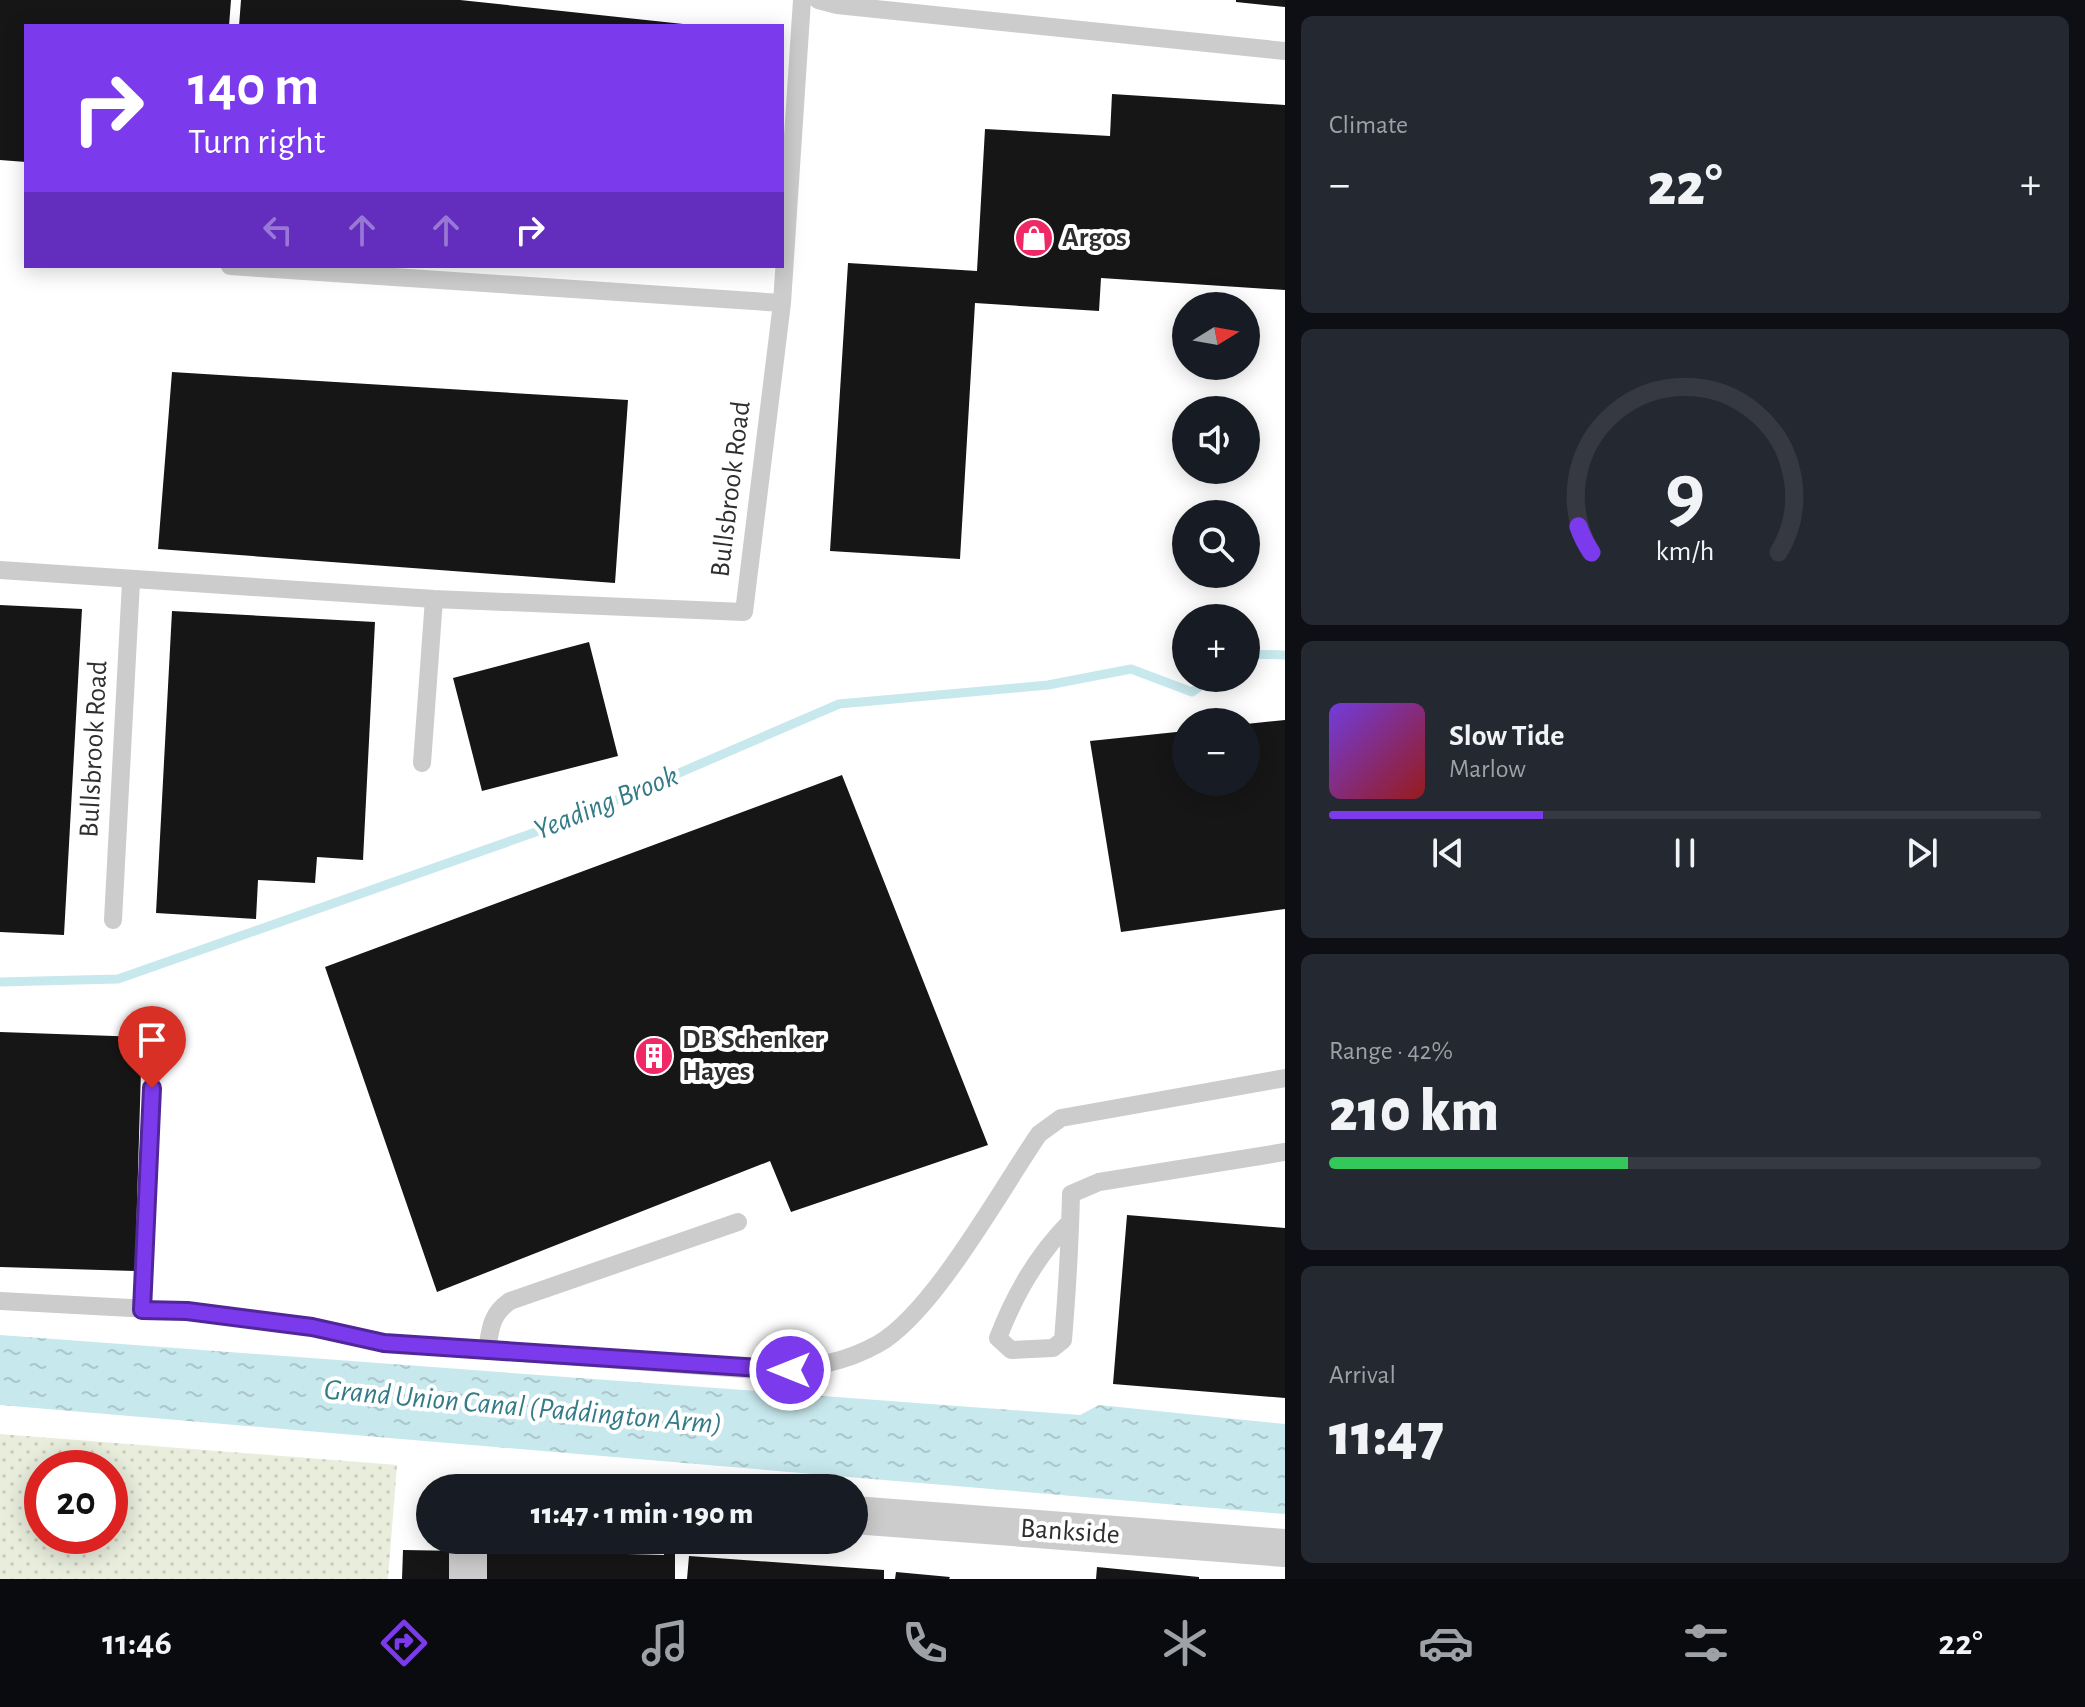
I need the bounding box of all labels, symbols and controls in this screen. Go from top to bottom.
icon: right [56,56,160,160]
text: 140 m [188,59,319,115]
text: Climate [1329,112,1408,138]
text: Turn right [188,124,325,160]
text: 22° [1648,156,1723,216]
text: − [1329,163,1350,207]
text: + [2020,163,2041,207]
icon: left [256,208,300,252]
icon: ahead [340,208,384,252]
icon: ahead [424,208,468,252]
icon: right [508,208,552,252]
shop icon: Argos [1013,217,1055,259]
place label: Argos [1062,224,1127,252]
north arrow [1172,292,1260,380]
map controls [1172,292,1260,796]
button: sound [1172,396,1260,484]
street label: Bullsbrook Road [706,399,756,579]
text: 9 [1665,451,1705,535]
button: search [1172,500,1260,588]
text: km/h [1656,537,1714,566]
button: + [1172,604,1260,692]
street label: Bullsbrook Road [75,660,113,838]
button: − [1172,708,1260,796]
text: Slow Tide [1449,721,1564,751]
text: Marlow [1449,756,1526,782]
water label: Yeading Brook [530,760,682,845]
icon: previous [1426,831,1470,875]
icon: pause [1663,831,1707,875]
icon: next [1900,831,1944,875]
pin [118,1006,186,1088]
icon: arrive [130,1018,174,1062]
place label: DB Schenker Hayes [682,1026,824,1086]
building icon: DB Schenker Hayes [633,1035,675,1077]
text: Range · 42% [1329,1038,1453,1064]
text: 210 km [1329,1082,1499,1142]
position arrow [748,1328,832,1412]
text: Arrival [1329,1362,1396,1388]
water label: Grand Union Canal (Paddington Arm) [323,1375,723,1439]
text: 11:47 [1329,1406,1444,1466]
speed limit sign: 20 [24,1450,128,1554]
text: 11:47 · 1 min · 190 m [531,1499,753,1529]
street label: Bankside [1019,1515,1121,1549]
icon: directions [376,1615,432,1671]
icon: music [637,1615,693,1671]
icon: phone [897,1615,953,1671]
icon: climate [1157,1615,1213,1671]
icon: car [1418,1615,1474,1671]
icon: filters [1678,1615,1734,1671]
text: 11:46 [102,1625,172,1661]
text: 22° [1938,1625,1983,1661]

